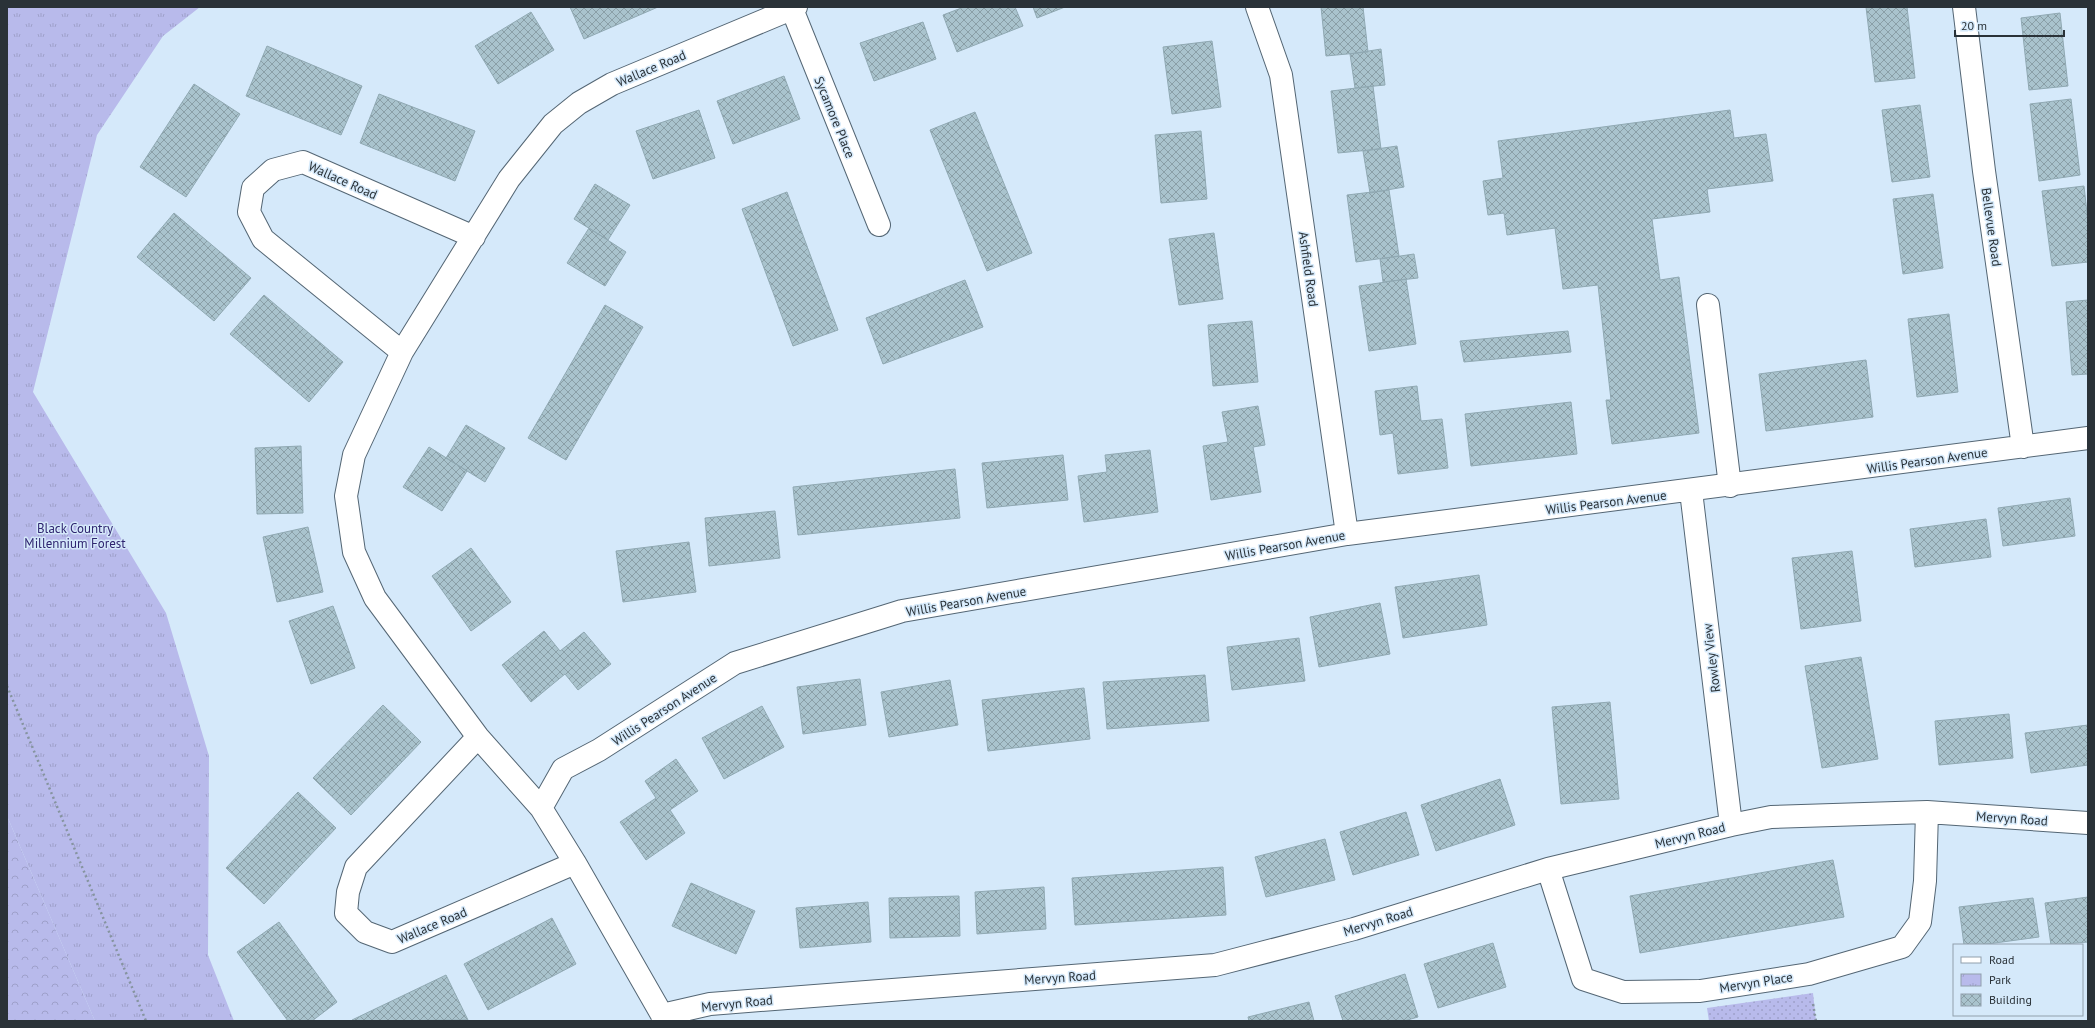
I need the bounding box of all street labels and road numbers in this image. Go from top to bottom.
street label: Wallace Road [614,46,689,91]
street label: Sycamore Place [810,74,859,161]
street label: Wallace Road [306,158,380,203]
street label: Bellevue Road [1978,187,2005,267]
street label: Ashfield Road [1295,230,1322,308]
street label: Willis Pearson Avenue [1866,444,1989,477]
street label: Willis Pearson Avenue [1545,487,1668,518]
street label: Willis Pearson Avenue [1224,527,1347,564]
street label: Willis Pearson Avenue [905,583,1028,620]
street label: Rowley View [1699,622,1724,693]
street label: Willis Pearson Avenue [609,669,720,750]
street label: Mervyn Road [1976,808,2048,829]
street label: Mervyn Road [1653,819,1727,852]
street label: Wallace Road [395,903,470,948]
street label: Mervyn Road [1341,903,1415,940]
street label: Mervyn Road [1024,967,1096,988]
street label: Mervyn Place [1718,968,1794,997]
street label: Mervyn Road [700,991,774,1016]

